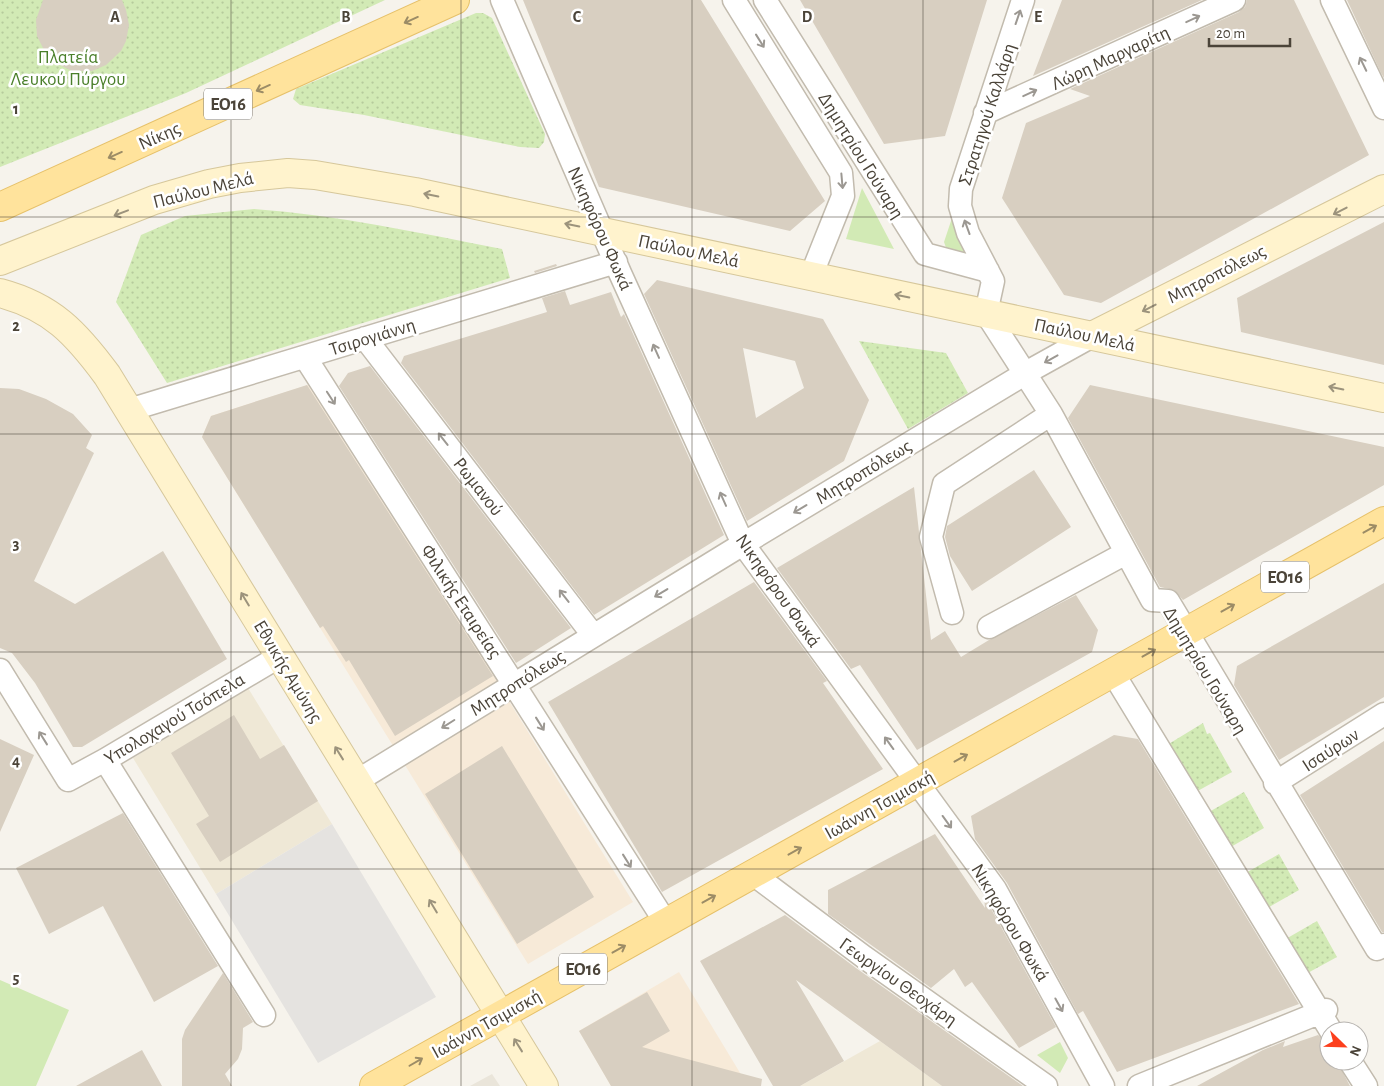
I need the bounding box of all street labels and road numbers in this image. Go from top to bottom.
street label: Λώρη Μαργαρίτη [1049,23,1173,94]
street label: Στρατηγού Καλλάρη [955,41,1019,188]
road number: ΕΟ16 [204,88,252,120]
street label: Δημητρίου Γούναρη [814,89,907,222]
street label: Νίκης [136,119,183,154]
street label: Νικηφόρου Φωκά [564,164,635,293]
street label: Παύλου Μελά [151,169,256,212]
street label: Παύλου Μελά [636,231,741,271]
street label: Μητροπόλεως [1164,241,1269,307]
street label: Τσιρογιάννη [327,315,418,360]
street label: Παύλου Μελά [1032,315,1137,355]
street label: Μητροπόλεως [813,436,915,508]
street label: Ρωμανού [449,454,506,520]
street label: Νικηφόρου Φωκά [732,531,824,651]
street label: Φιλικής Εταιρείας [417,541,505,662]
road number: ΕΟ16 [1261,562,1309,592]
street label: Δημητρίου Γούναρη [1159,604,1250,738]
street label: Εθνικής Αμύνης [250,617,326,726]
street label: Μητροπόλεως [467,647,568,720]
street label: Υπολοχαγού Τσόπελα [101,670,248,769]
street label: Ισαύρων [1299,725,1363,776]
street label: Ιωάννη Τσιμισκή [822,767,938,843]
street label: Νικηφόρου Φωκά [967,861,1052,985]
street label: Γεωργίου Θεοχάρη [836,935,961,1030]
road number: ΕΟ16 [559,954,607,984]
street label: Ιωάννη Τσιμισκή [429,986,545,1062]

